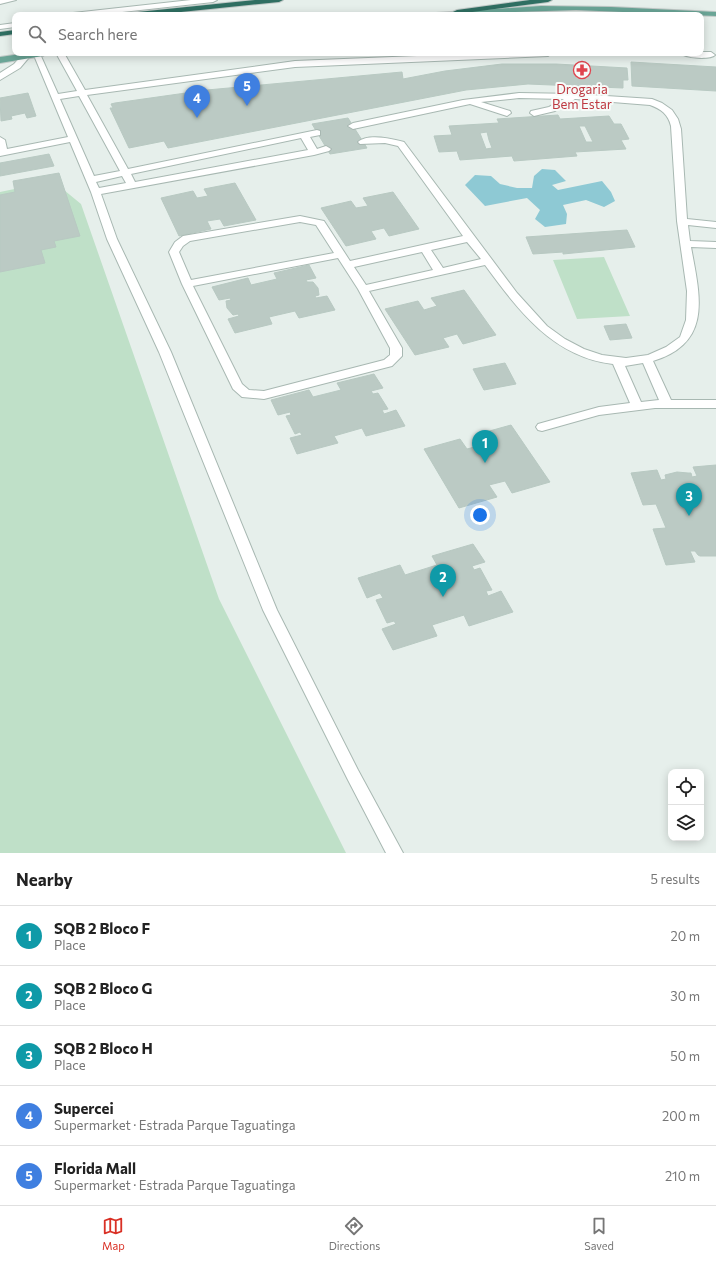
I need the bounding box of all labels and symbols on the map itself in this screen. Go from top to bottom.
pharmacy icon: Drogaria Bem Estar [572,60,592,80]
pin: 5 [234,73,260,106]
place label: Drogaria Bem Estar [552,81,612,112]
pin: 4 [184,85,210,118]
pin: 1 [472,430,498,463]
pin: 3 [676,483,702,516]
your location [470,505,490,525]
pin: 2 [430,564,456,597]

